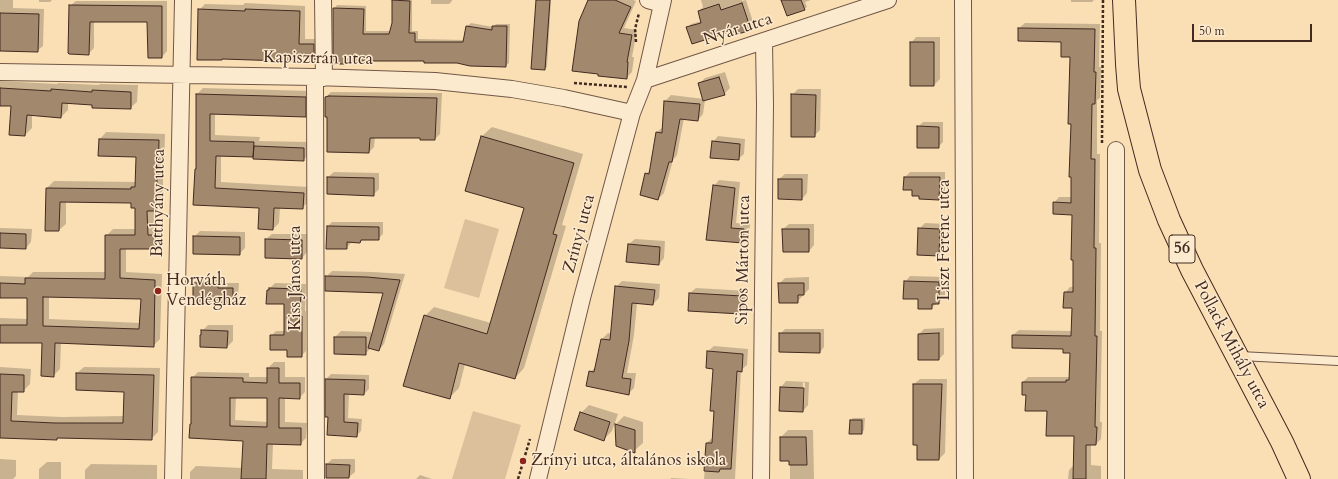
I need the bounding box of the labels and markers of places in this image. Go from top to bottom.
place label: Horváth Vendégház [166,271,246,311]
marker: Horváth Vendégház [153,286,163,296]
place label: Zrínyi utca, általános iskola [531,451,726,471]
marker: Zrínyi utca, általános iskola [518,456,528,466]

